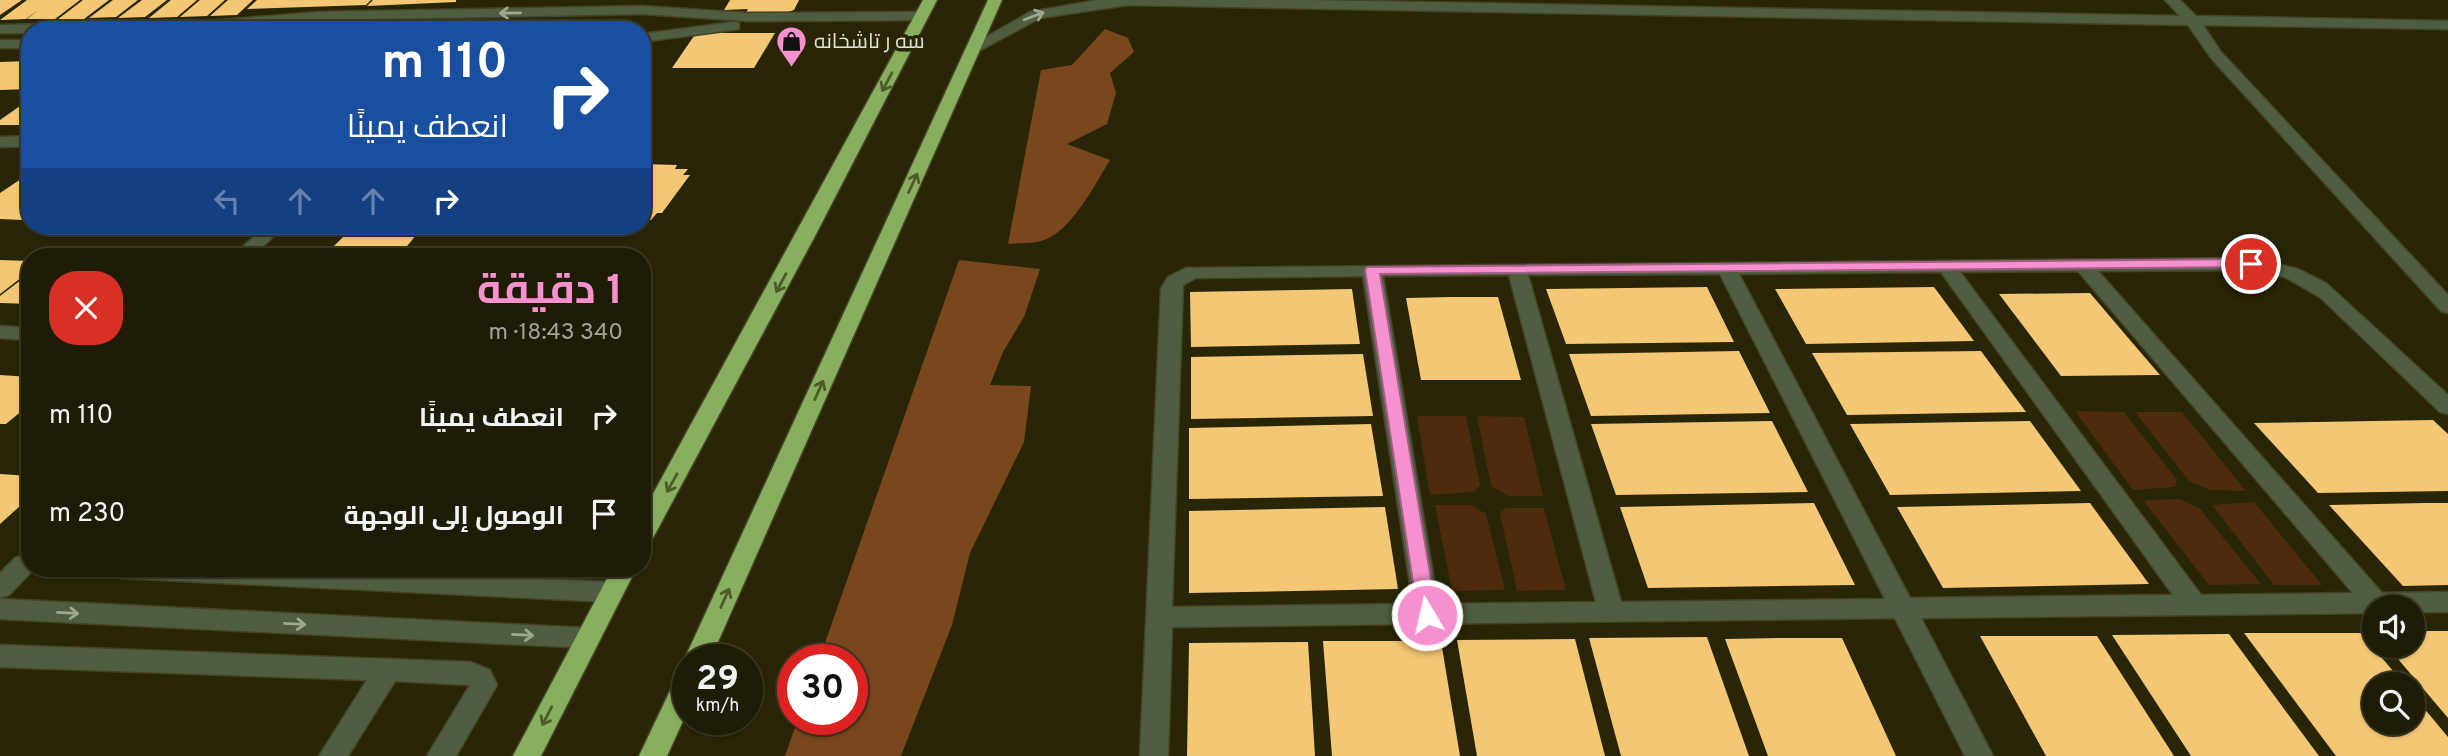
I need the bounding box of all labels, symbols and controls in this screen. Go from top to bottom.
one-way arrow [499,6,522,19]
one-way arrow [1023,9,1045,22]
shop icon: سه ر تاشخانه [774,25,808,69]
place label: سه ر تاشخانه [814,29,925,56]
text: 110 m [381,34,508,96]
icon: right [532,49,623,140]
one-way arrow [880,71,893,92]
text: انعطف يمينًا [347,109,508,149]
one-way arrow [907,173,920,194]
icon: left [208,182,246,220]
icon: ahead [281,182,319,220]
icon: ahead [354,182,392,220]
icon: right [427,182,465,220]
pin [2221,234,2281,294]
icon: arrive [2232,245,2270,283]
text: 1 دقيقة [477,266,623,319]
button: close [49,271,123,345]
one-way arrow [774,273,788,293]
text: 340 m · 18:43 [488,319,623,348]
one-way arrow [813,380,826,402]
icon: right [585,397,623,435]
text: 110 m [49,400,113,433]
text: انعطف يمينًا [419,403,564,436]
one-way arrow [664,472,678,493]
icon: arrive [585,495,623,533]
text: 230 m [49,498,125,531]
text: الوصول إلى الوجهة [344,501,564,534]
position arrow [1390,578,1464,652]
one-way arrow [719,587,732,609]
map controls [2362,595,2425,735]
button: sound [2362,595,2425,658]
one-way arrow [56,606,79,619]
one-way arrow [284,617,307,630]
one-way arrow [511,628,534,641]
speed limit sign: 30 [777,644,868,735]
text: 29 [696,658,739,702]
button: search [2362,672,2425,735]
text: km/h [696,695,739,718]
one-way arrow [540,705,554,726]

